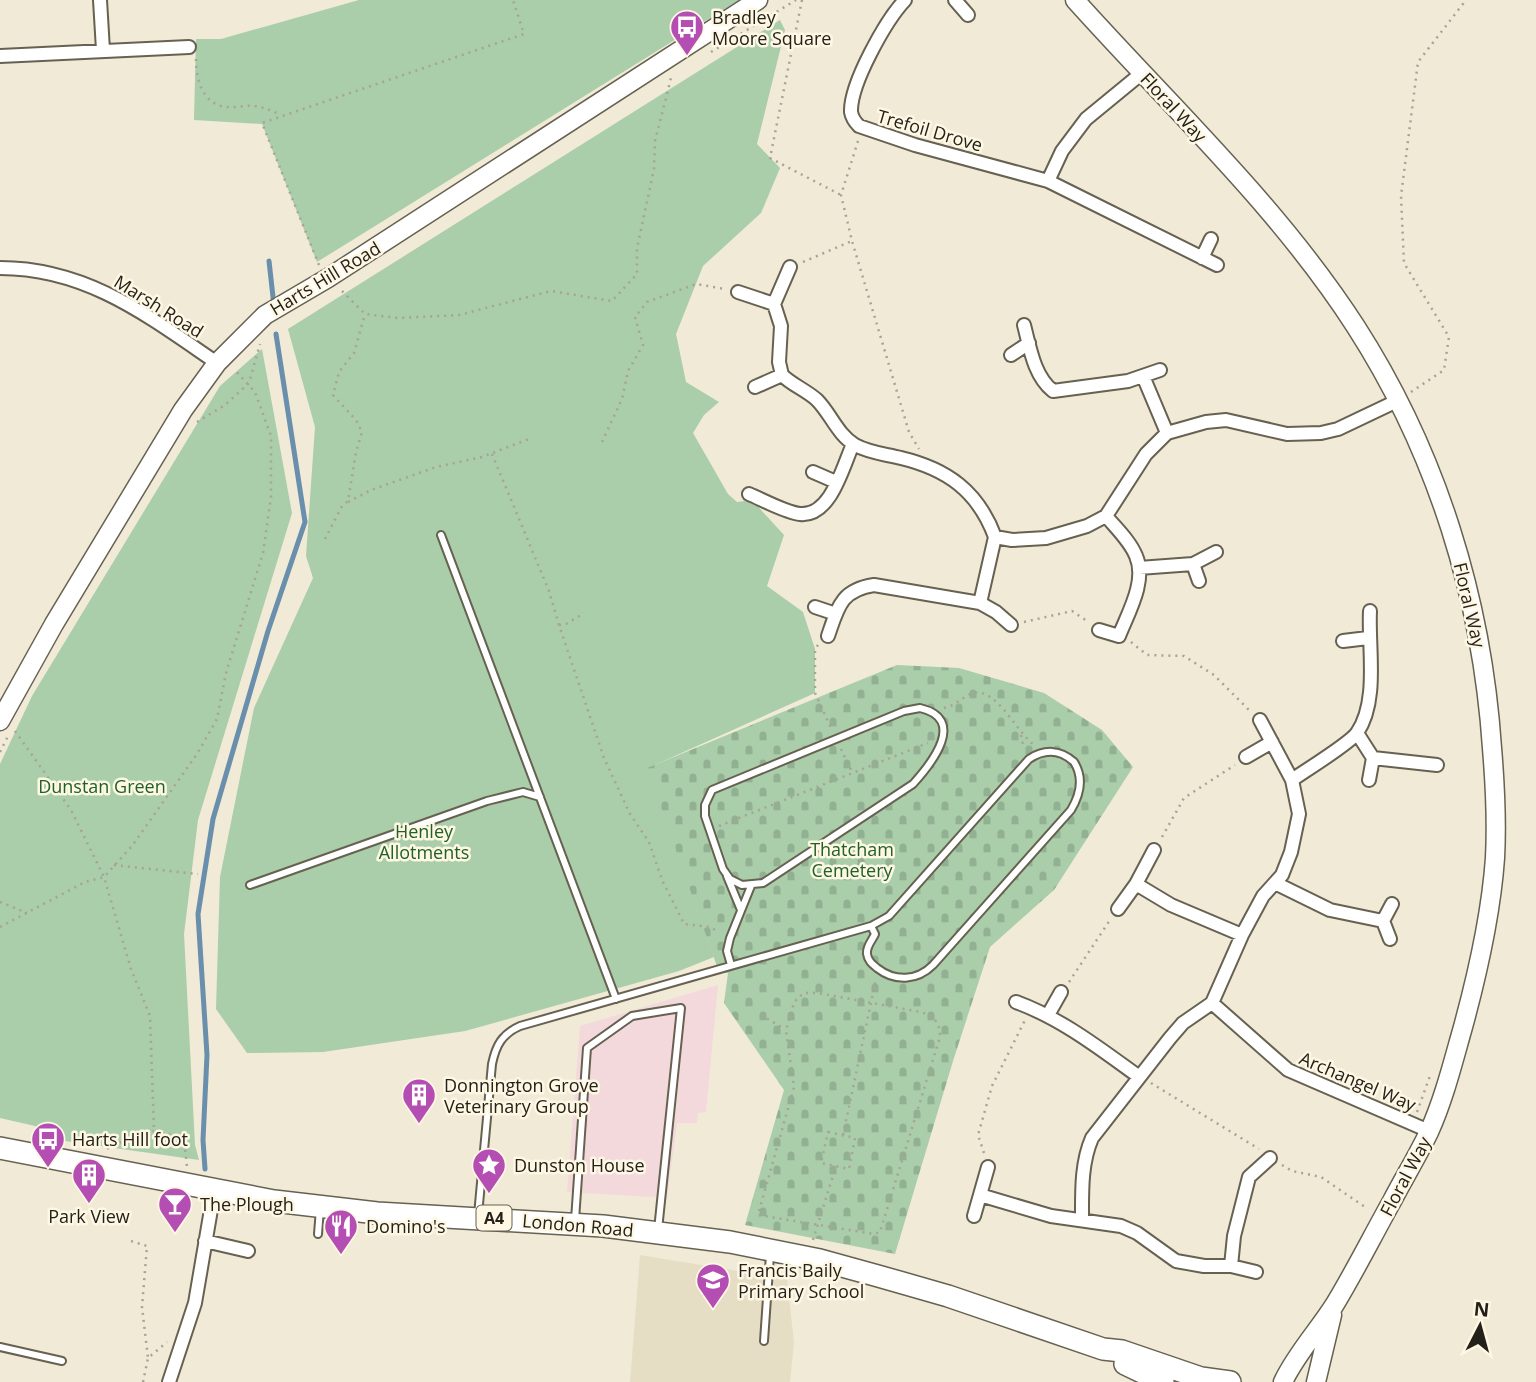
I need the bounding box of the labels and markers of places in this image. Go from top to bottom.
place label: Bradley Moore Square [712,5,831,50]
bus stop icon: Bradley Moore Square [668,8,706,57]
place label: Donnington Grove Veterinary Group [444,1073,599,1118]
building icon: Donnington Grove Veterinary Group [400,1076,438,1125]
bus stop icon: Harts Hill foot [29,1120,67,1169]
place label: Harts Hill foot [72,1127,188,1151]
place icon: Dunston House [470,1146,508,1195]
place label: Dunston House [514,1153,645,1177]
building icon: Park View [70,1156,108,1205]
bar icon: The Plough [156,1185,194,1234]
place label: The Plough [200,1192,294,1216]
place label: Park View [48,1204,130,1228]
restaurant icon: Domino's [322,1207,360,1256]
place label: Domino's [366,1214,446,1238]
place label: Francis Baily Primary School [738,1258,864,1303]
school or university icon: Francis Baily Primary School [694,1261,732,1310]

